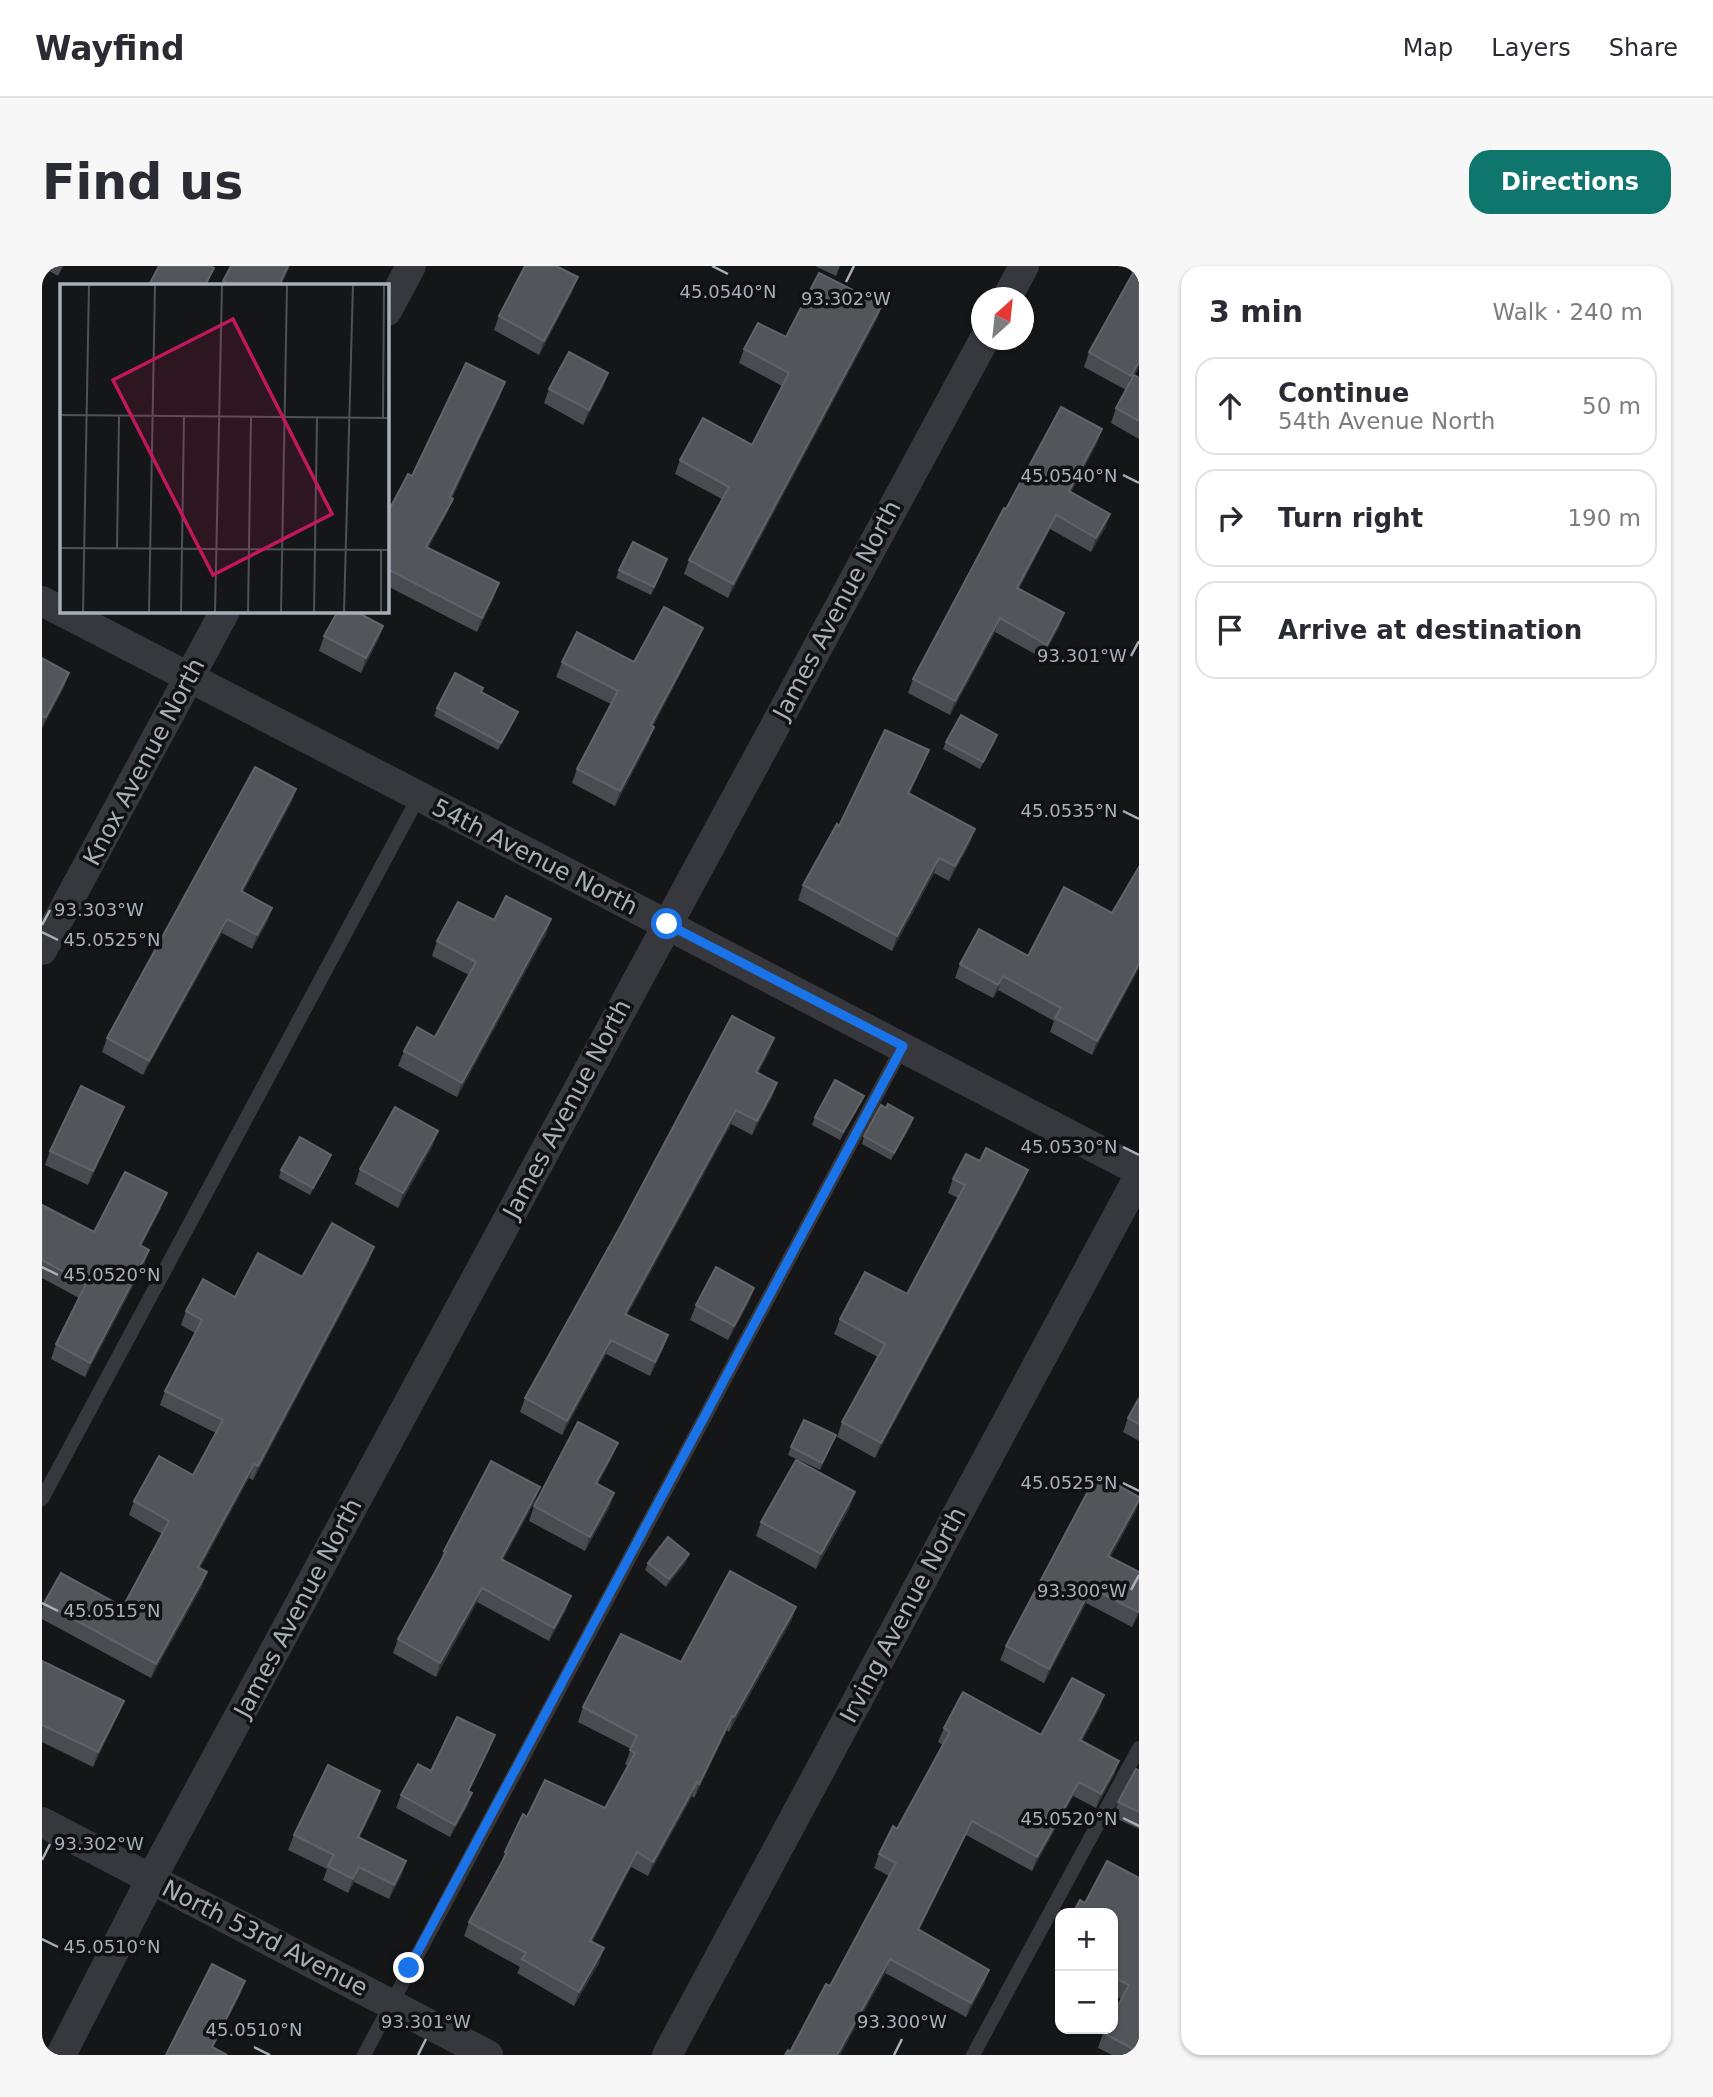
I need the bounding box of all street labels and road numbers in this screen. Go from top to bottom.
street label: James Avenue North [766,496,907,726]
street label: Knox Avenue North [77,654,211,870]
street label: 54th Avenue North [428,793,642,921]
street label: James Avenue North [496,995,637,1225]
street label: James Avenue North [227,1494,368,1724]
street label: Irving Avenue North [834,1503,972,1727]
street label: North 53rd Avenue [158,1874,372,2002]

